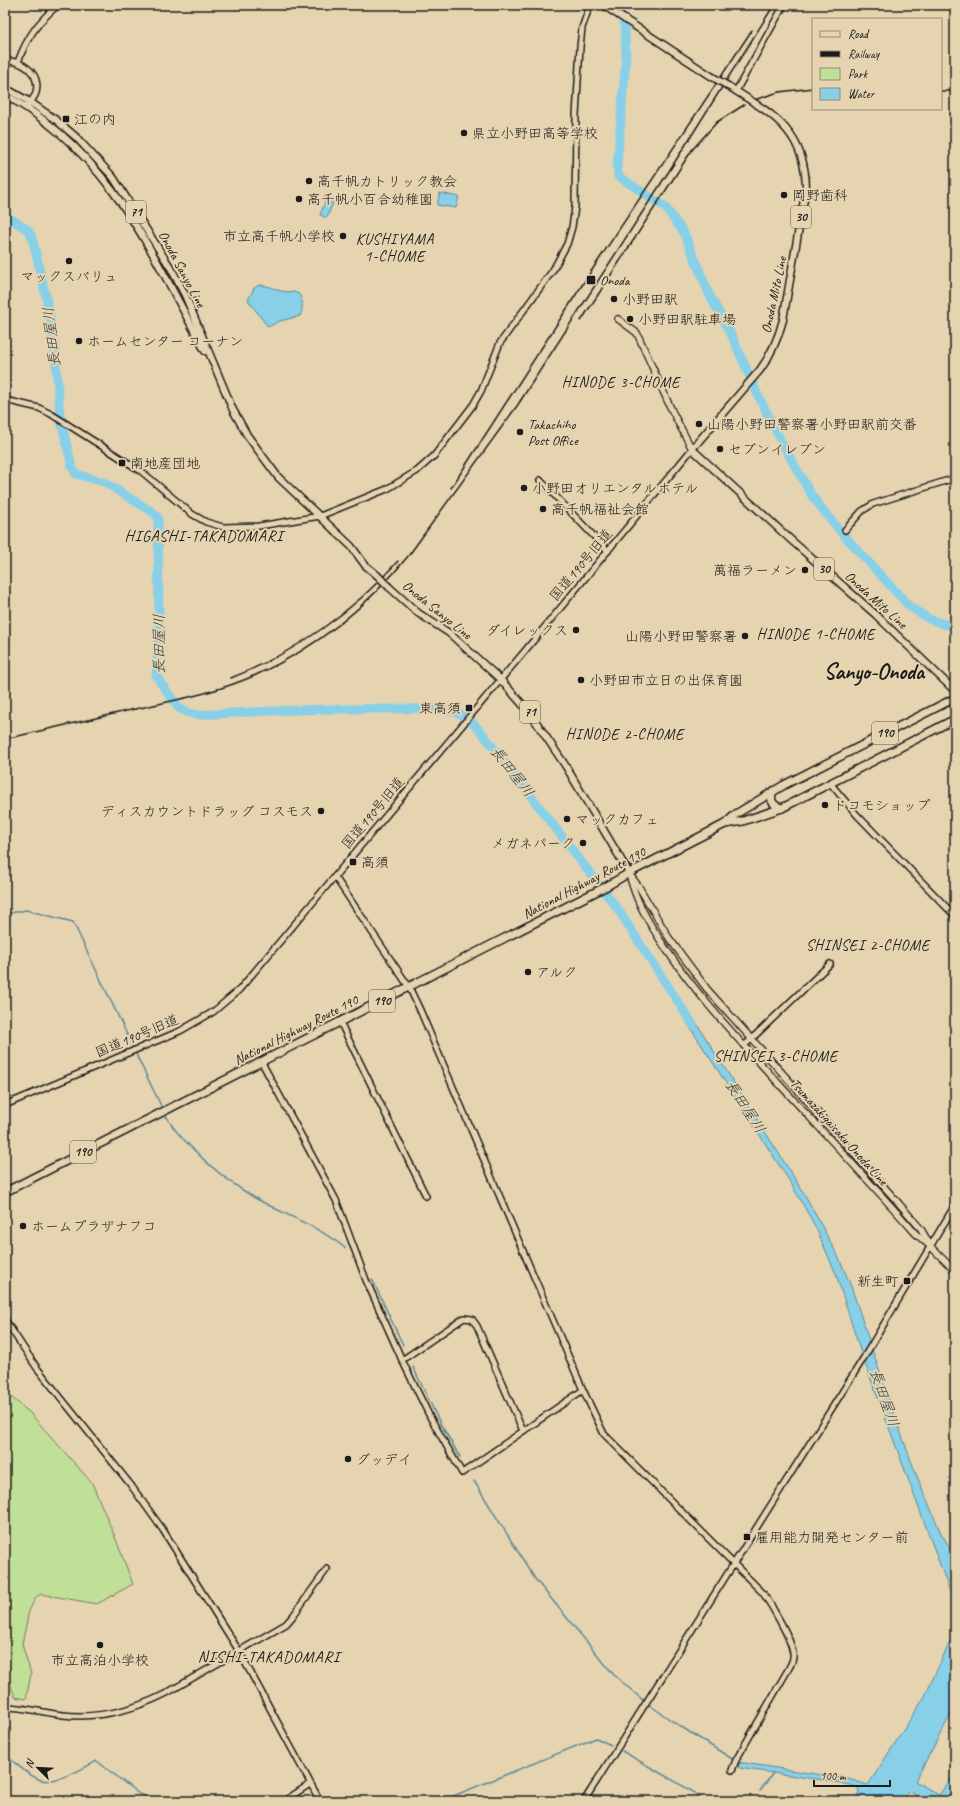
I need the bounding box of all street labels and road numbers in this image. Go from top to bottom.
road number: 71 [126,201,146,223]
road number: 30 [791,206,811,228]
street label: Onoda Sanyo Line [155,228,210,311]
street label: Onoda Mito Line [758,254,791,335]
street label: 国道190号旧道 [546,525,616,605]
road number: 30 [814,558,834,580]
street label: Onoda Mito Line [841,568,912,633]
street label: Onoda Sanyo Line [399,577,476,644]
road number: 71 [520,701,540,723]
road number: 190 [872,722,898,744]
street label: 国道190号旧道 [338,773,408,853]
street label: National Highway Route 190 [520,843,650,923]
road number: 190 [369,990,395,1012]
street label: National Highway Route 190 [231,991,362,1069]
street label: 国道190号旧道 [93,1011,181,1061]
street label: Tsumazakigaisaku Onoda Line [787,1075,892,1190]
road number: 190 [70,1141,96,1163]

